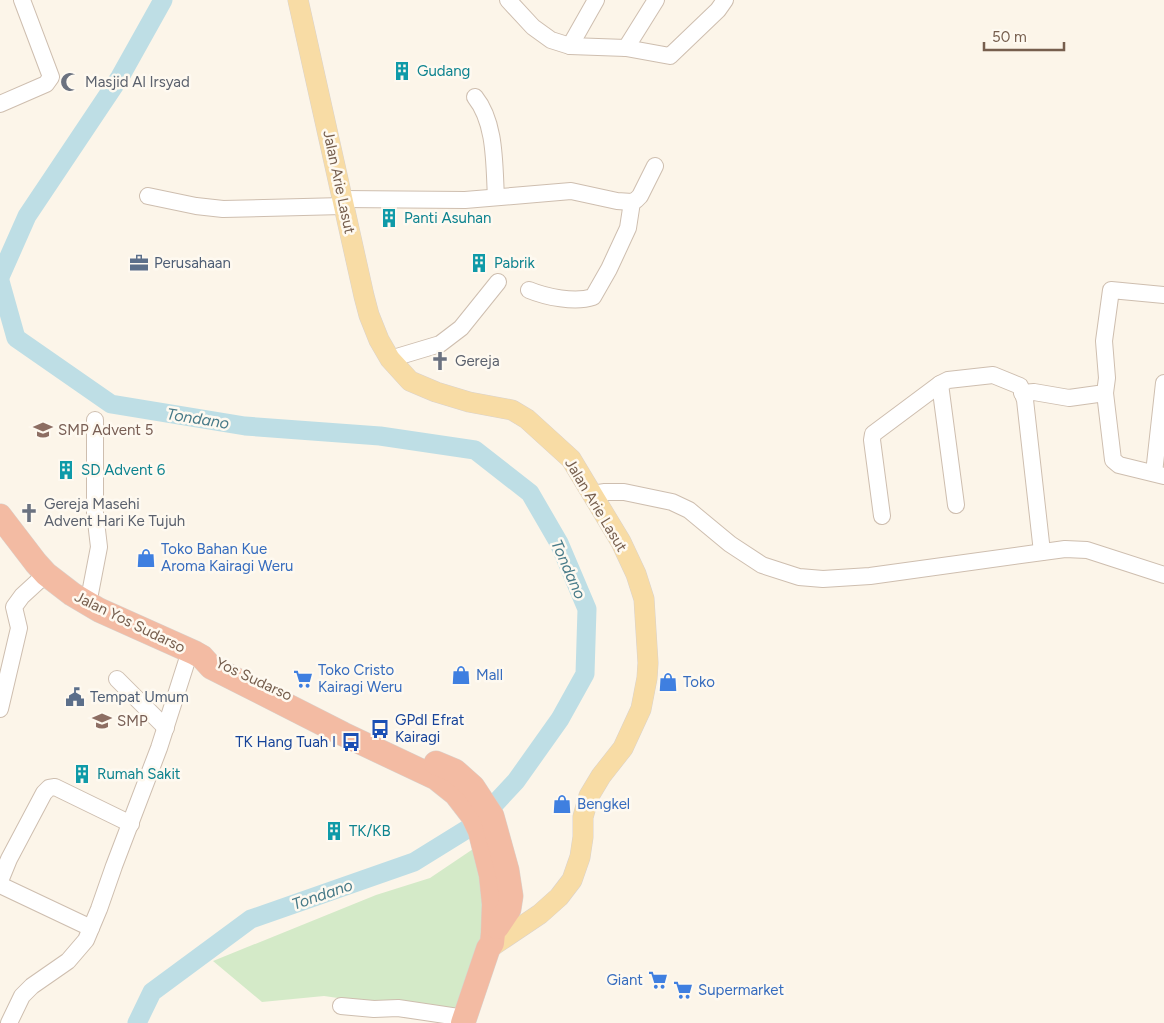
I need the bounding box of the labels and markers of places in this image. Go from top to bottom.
building icon: Gudang [391,60,413,82]
place label: Gudang [417,62,470,80]
mosque icon: Masjid Al Irsyad [59,71,81,93]
place label: Masjid Al Irsyad [85,73,190,91]
building icon: Panti Asuhan [378,207,400,229]
place label: Panti Asuhan [404,209,491,227]
office icon: Perusahaan [128,252,150,274]
building icon: Pabrik [468,252,490,274]
place label: Perusahaan [154,254,231,272]
place label: Pabrik [494,254,536,272]
church icon: Gereja [429,350,451,372]
place label: Gereja [455,352,500,370]
school or university icon: SMP Advent 5 [32,419,54,441]
place label: SMP Advent 5 [58,421,153,439]
building icon: SD Advent 6 [55,459,77,481]
place label: SD Advent 6 [81,461,166,479]
place label: Gereja Masehi Advent Hari Ke Tujuh [44,495,185,530]
church icon: Gereja Masehi Advent Hari Ke Tujuh [18,502,40,524]
place label: Toko Bahan Kue Aroma Kairagi Weru [161,540,293,575]
shop icon: Toko Bahan Kue Aroma Kairagi Weru [135,547,157,569]
place label: Toko Cristo Kairagi Weru [318,661,402,696]
shop icon: Mall [450,664,472,686]
place label: Mall [476,666,503,684]
supermarket icon: Toko Cristo Kairagi Weru [292,668,314,690]
shop icon: Toko [657,671,679,693]
place label: Toko [683,673,715,691]
public building icon: Tempat Umum [64,686,86,708]
place label: Tempat Umum [90,688,189,706]
school or university icon: SMP [91,710,113,732]
place label: GPdI Efrat Kairagi [395,711,465,746]
place label: SMP [117,712,148,730]
bus stop icon: GPdI Efrat Kairagi [369,718,391,740]
bus stop icon: TK Hang Tuah I [340,731,362,753]
place label: TK Hang Tuah I [235,733,336,751]
building icon: Rumah Sakit [71,763,93,785]
place label: Rumah Sakit [97,765,181,783]
shop icon: Bengkel [551,793,573,815]
place label: Bengkel [577,795,630,813]
building icon: TK/KB [323,820,345,842]
place label: TK/KB [349,822,391,840]
supermarket icon: Giant [647,969,669,991]
place label: Giant [606,971,643,989]
supermarket icon: Supermarket [672,979,694,1001]
place label: Supermarket [698,981,784,999]

